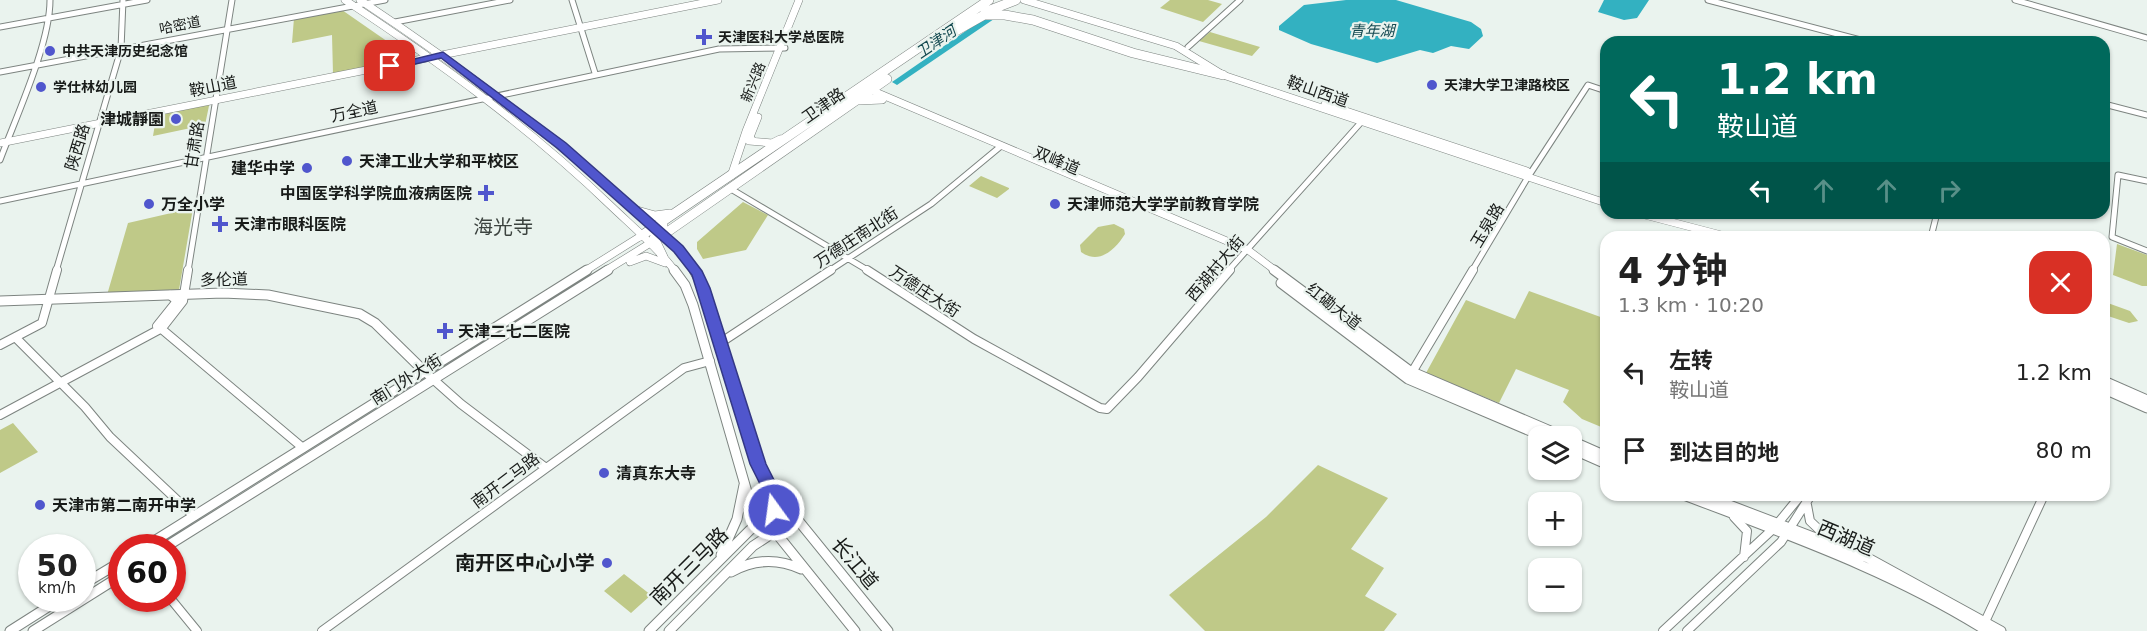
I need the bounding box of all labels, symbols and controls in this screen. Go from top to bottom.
street label: 哈密道 [158,13,202,37]
water label: 卫津河 [912,20,962,62]
water label: 青年湖 [1349,22,1396,40]
marker: 天津医科大学总医院 [695,28,713,46]
place label: 天津医科大学总医院 [718,29,844,45]
pin [364,40,415,91]
place label: 中共天津历史纪念馆 [62,43,188,59]
marker: 中共天津历史纪念馆 [43,44,57,58]
icon: arrive [373,49,406,82]
text: 1.2 km [1717,55,1878,104]
street label: 新兴路 [738,60,768,104]
icon: left [1618,60,1696,138]
street label: 鞍山西道 [1284,72,1351,111]
street label: 鞍山道 [188,73,238,100]
place label: 天津大学卫津路校区 [1444,77,1570,93]
marker: 天津大学卫津路校区 [1425,78,1439,92]
place label: 学仕林幼儿园 [53,79,137,95]
marker: 学仕林幼儿园 [34,80,48,94]
street label: 卫津路 [798,84,848,127]
street label: 万全道 [329,97,380,126]
place label: 津城靜園 [100,110,164,129]
text: 鞍山道 [1717,111,1798,142]
marker: 津城靜園 [169,112,183,126]
street label: 甘肃路 [181,120,208,170]
street label: 陕西路 [61,121,94,173]
street label: 双峰道 [1031,142,1083,179]
place label: 天津工业大学和平校区 [359,152,519,171]
marker: 天津工业大学和平校区 [340,154,354,168]
place label: 建华中学 [231,159,295,178]
marker: 建华中学 [300,161,314,175]
icon: left [1744,174,1777,207]
icon: ahead [1807,174,1840,207]
icon: ahead [1870,174,1903,207]
icon: right [1933,174,1966,207]
place label: 中国医学科学院血液病医院 [280,184,472,203]
marker: 中国医学科学院血液病医院 [477,184,495,202]
place label: 万全小学 [161,195,225,214]
place label: 天津师范大学学前教育学院 [1067,195,1259,214]
marker: 万全小学 [142,197,156,211]
marker: 天津师范大学学前教育学院 [1048,197,1062,211]
street label: 玉泉路 [1467,200,1508,251]
street label: 万德庄南北街 [811,203,902,272]
marker: 天津市眼科医院 [211,215,229,233]
place label: 天津市眼科医院 [234,215,346,234]
district label: 海光寺 [473,215,533,239]
street label: 西湖村大街 [1182,232,1248,305]
text: 4 分钟 [1618,250,1728,291]
button: close [2029,251,2092,314]
street label: 万德庄大街 [886,262,963,321]
street label: 多伦道 [200,270,248,289]
street label: 红磡大道 [1303,279,1365,334]
text: 1.3 km · 10:20 [1618,293,1764,317]
marker: 天津二七二医院 [436,322,454,340]
place label: 天津二七二医院 [458,322,570,341]
text: 左转 [1669,348,1713,373]
street label: 南门外大街 [367,350,445,409]
icon: left [1618,356,1651,389]
text: 1.2 km [2016,360,2092,385]
text: 鞍山道 [1669,378,1729,402]
map controls [1528,426,1582,612]
button: layers [1528,426,1582,480]
icon: arrive [1618,434,1651,467]
text: 80 m [2036,438,2092,463]
text: 到达目的地 [1669,440,1779,465]
street label: 南开二马路 [468,449,543,512]
place label: 清真东大寺 [616,464,696,483]
marker: 清真东大寺 [597,466,611,480]
position arrow [742,478,806,542]
button: + [1528,492,1582,546]
place label: 天津市第二南开中学 [52,496,196,515]
marker: 天津市第二南开中学 [33,498,47,512]
street label: 西湖道 [1814,515,1878,561]
street label: 南开三马路 [645,522,733,610]
street label: 长江道 [827,532,883,594]
speed limit sign: 60 [108,534,186,612]
text: 50 [36,548,78,583]
place label: 南开区中心小学 [455,551,595,575]
marker: 南开区中心小学 [600,556,614,570]
button: − [1528,558,1582,612]
text: km/h [38,579,76,597]

